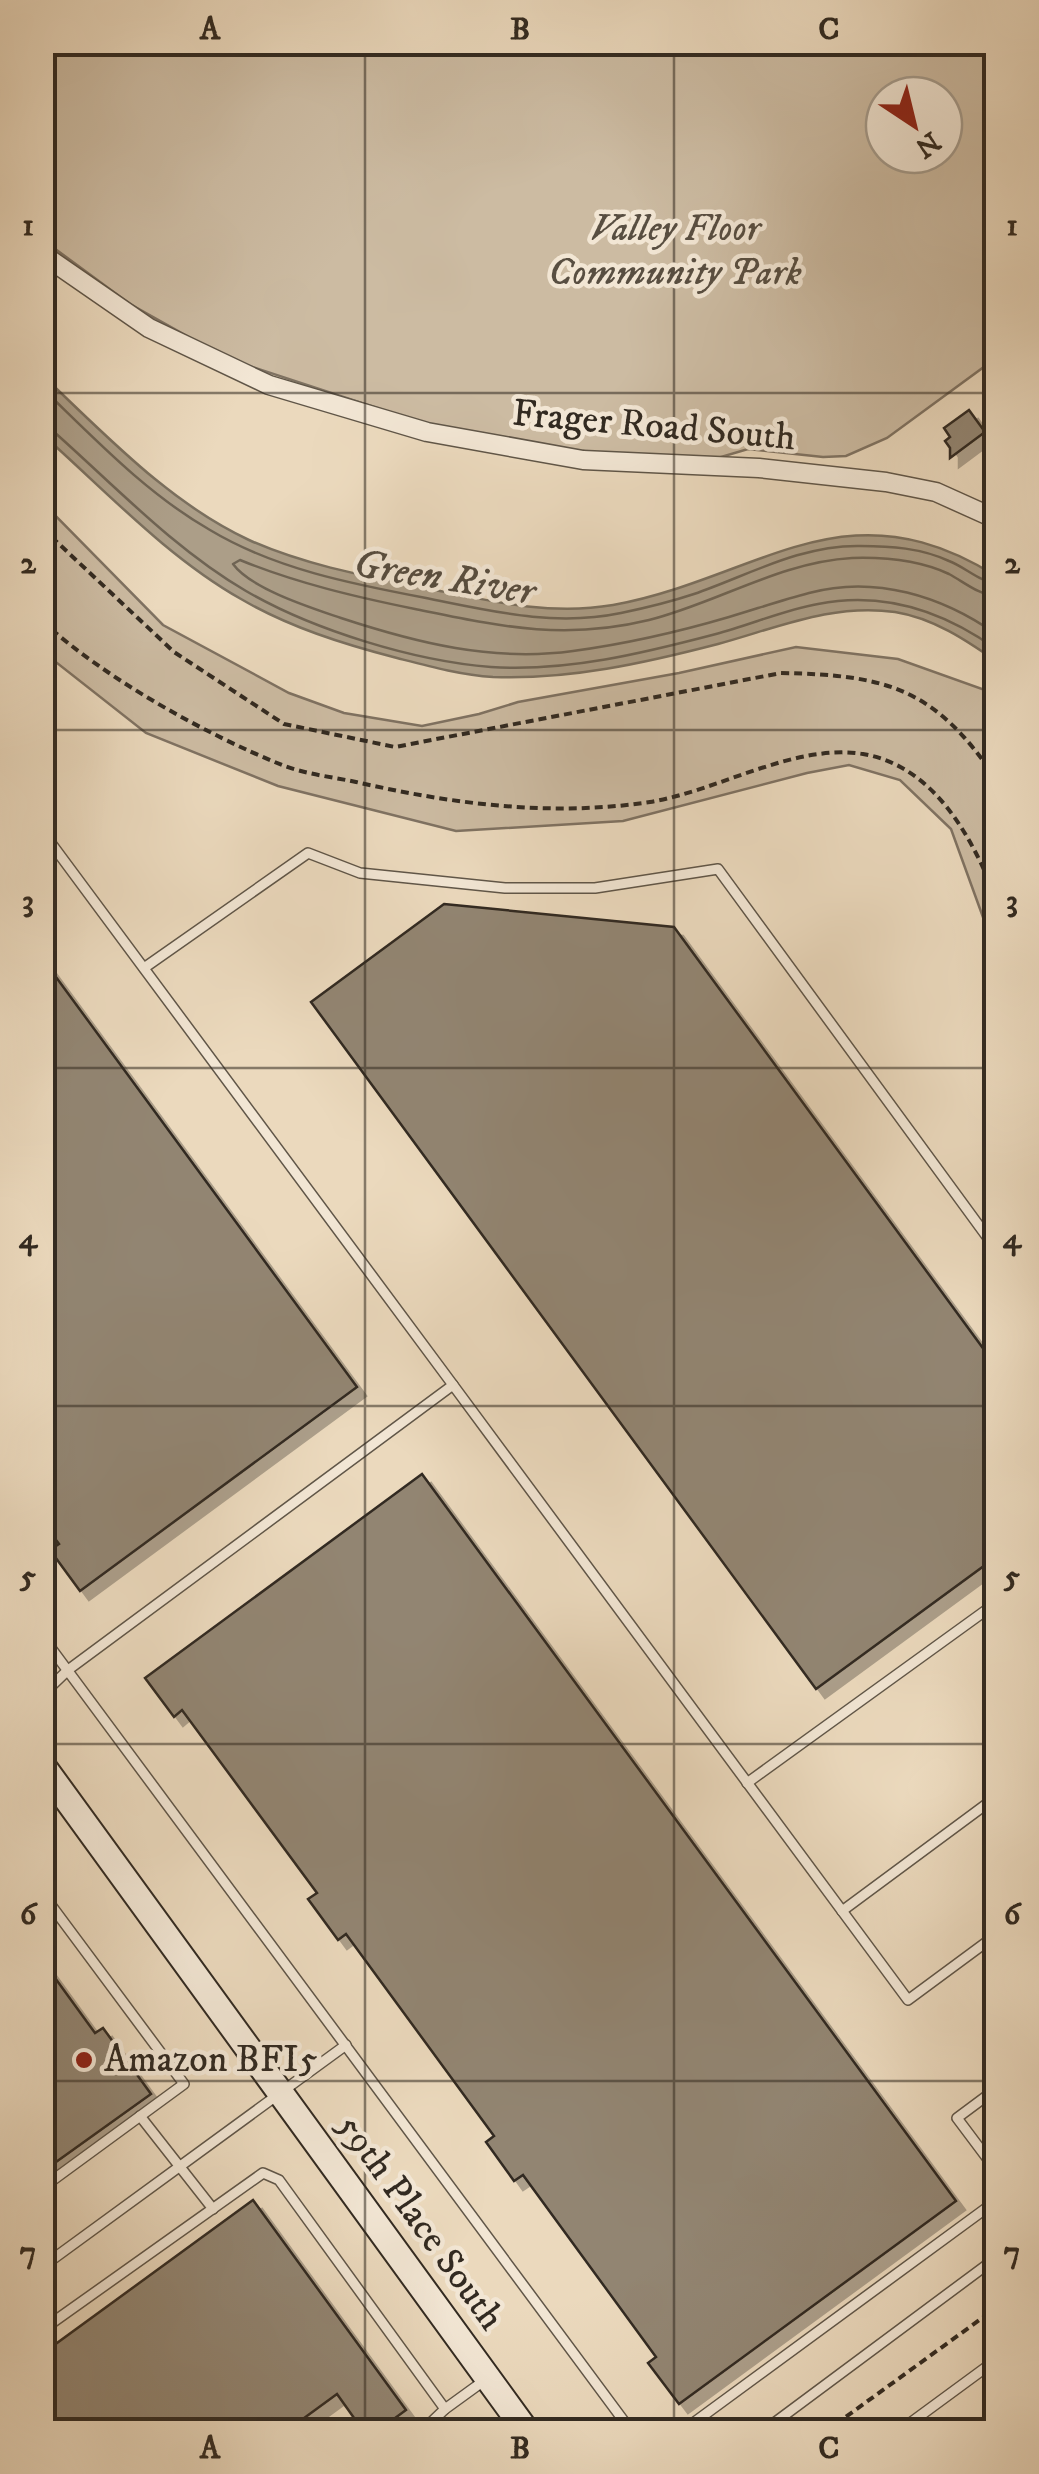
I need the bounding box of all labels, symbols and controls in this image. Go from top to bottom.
text: A [199,10,222,50]
text: B [510,10,530,50]
text: C [818,10,840,50]
north arrow [864,75,964,175]
text: N [908,123,947,165]
park label: Valley Floor Community Park [548,205,802,297]
text: 1 [22,206,34,246]
text: 1 [1006,206,1018,246]
street label: Frager Road South [510,390,798,462]
water label: Green River [350,540,541,618]
text: 2 [20,544,36,584]
text: 2 [1004,544,1020,584]
text: 3 [22,882,34,922]
text: 3 [1006,882,1018,922]
text: 4 [19,1219,39,1259]
text: 4 [1003,1219,1023,1259]
text: 5 [19,1557,36,1597]
text: 5 [1003,1557,1020,1597]
text: 6 [20,1895,39,1935]
text: 6 [1004,1895,1023,1935]
place label: Amazon BFI5 [104,2036,318,2084]
marker: Amazon BFI5 [73,2049,95,2071]
street label: 59th Place South [325,2104,515,2340]
text: 7 [20,2233,36,2273]
text: 7 [1004,2233,1020,2273]
text: A [199,2429,222,2469]
text: B [510,2429,530,2469]
text: C [818,2429,840,2469]

